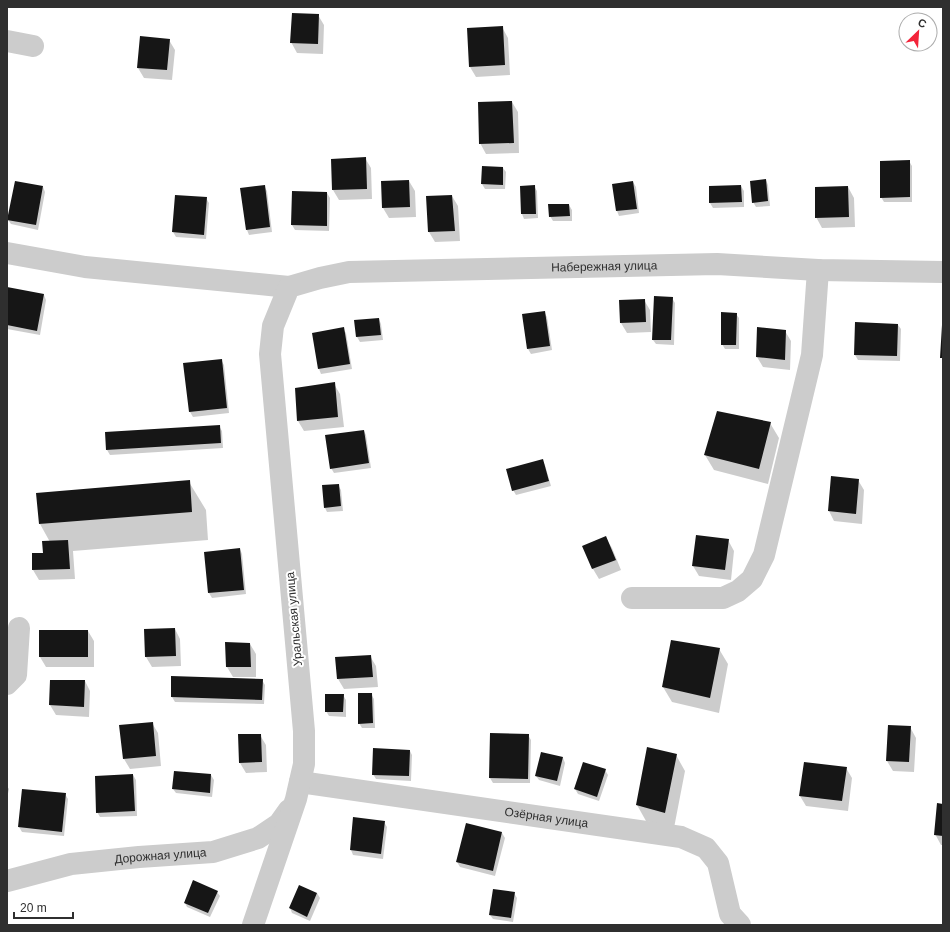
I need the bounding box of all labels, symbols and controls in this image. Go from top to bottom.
north arrow [898,12,938,52]
text: С [916,16,928,30]
street label: Набережная улица [551,258,658,275]
street label: Уральская улица [283,571,305,667]
street label: Озёрная улица [504,805,590,831]
street label: Дорожная улица [114,845,207,867]
scale bar [14,894,73,920]
text: 20 m [20,901,47,915]

